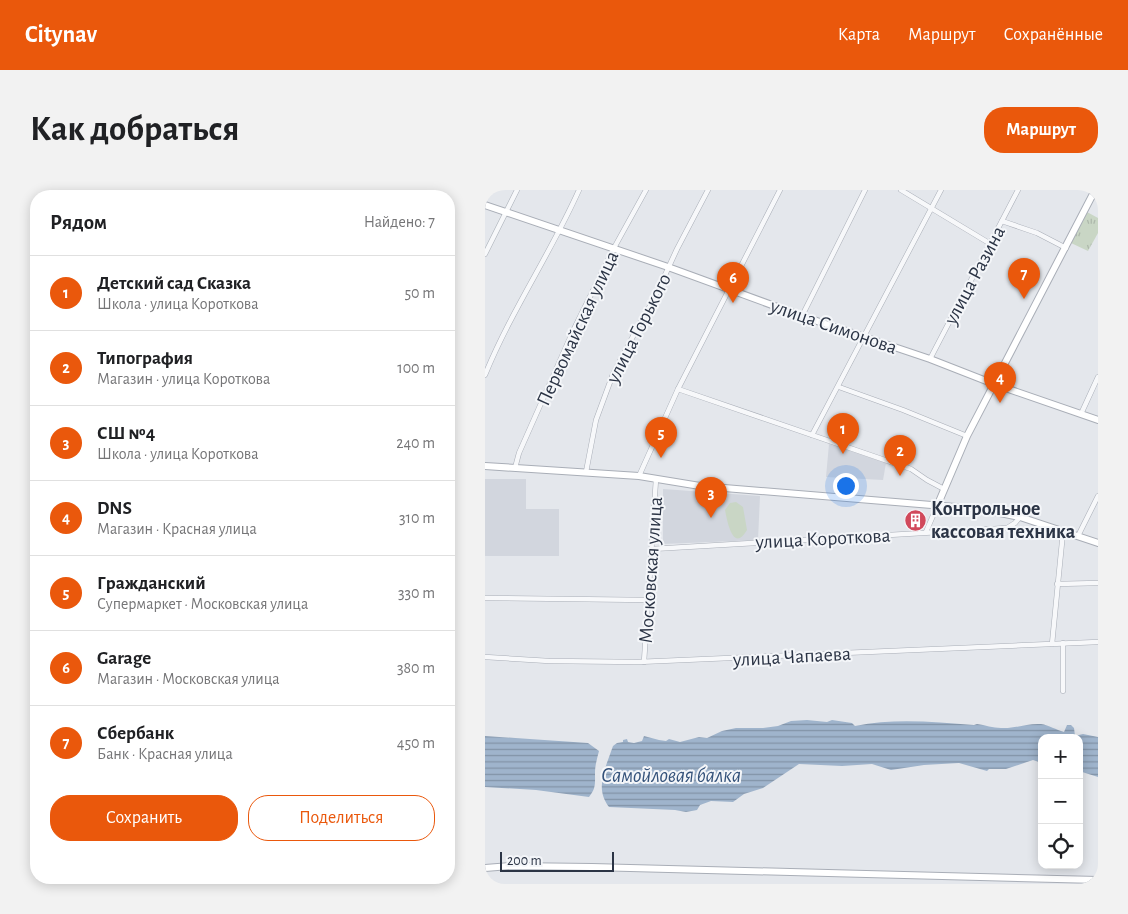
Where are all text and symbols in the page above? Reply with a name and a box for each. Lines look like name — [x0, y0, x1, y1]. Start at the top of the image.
text: Citynav — [25, 23, 97, 47]
text: Карта — [838, 26, 880, 44]
text: Маршрут — [908, 26, 976, 44]
text: Сохранённые — [1004, 26, 1103, 44]
button: Маршрут — [984, 107, 1098, 153]
text: Как добраться — [30, 112, 239, 147]
text: Рядом — [50, 212, 107, 233]
text: Найдено: 7 — [364, 214, 435, 230]
street label: улица Разина — [940, 223, 1009, 329]
street label: Первомайская улица — [533, 248, 623, 409]
pin: 7 — [1008, 258, 1040, 299]
pin: 6 — [717, 262, 749, 303]
street label: улица Горького — [602, 270, 675, 387]
text: Детский сад Сказка — [97, 274, 251, 293]
text: 1 — [63, 285, 69, 301]
text: 50 m — [404, 285, 435, 301]
text: Школа · улица Короткова — [97, 296, 258, 312]
street label: улица Симонова — [767, 296, 900, 358]
text: Типография — [97, 349, 193, 368]
text: 2 — [62, 360, 70, 376]
text: 100 m — [397, 360, 435, 376]
pin: 4 — [984, 362, 1016, 403]
text: Магазин · улица Короткова — [97, 371, 270, 387]
pin: 1 — [827, 413, 859, 454]
pin: 5 — [645, 417, 677, 458]
text: СШ №4 — [97, 424, 155, 443]
text: 3 — [63, 435, 69, 451]
text: 240 m — [396, 435, 435, 451]
pin: 2 — [884, 435, 916, 476]
text: Школа · улица Короткова — [97, 446, 258, 462]
your location — [833, 473, 859, 499]
pin: 3 — [695, 477, 727, 518]
street label: Московская улица — [636, 496, 666, 644]
text: DNS — [97, 499, 132, 518]
place label: Контрольное кассовая техника — [931, 499, 1076, 542]
building icon: Контрольное кассовая техника — [903, 508, 927, 532]
text: 4 — [62, 510, 70, 526]
text: 310 m — [399, 510, 435, 526]
text: Магазин · Красная улица — [97, 521, 257, 537]
street label: улица Короткова — [754, 525, 891, 553]
text: Гражданский — [97, 574, 206, 593]
text: 5 — [63, 585, 69, 601]
text: 330 m — [398, 585, 435, 601]
text: Супермаркет · Московская улица — [97, 596, 308, 612]
street label: улица Чапаева — [731, 644, 852, 670]
text: Garage — [97, 649, 151, 668]
text: 6 — [62, 660, 70, 676]
text: 380 m — [397, 660, 435, 676]
text: Магазин · Московская улица — [97, 671, 280, 687]
text: Сбербанк — [97, 724, 174, 743]
map controls — [1038, 734, 1083, 869]
button: + — [1038, 734, 1083, 779]
text: 7 — [63, 735, 69, 751]
text: 450 m — [397, 735, 435, 751]
text: Банк · Красная улица — [97, 746, 233, 762]
water label: Самойловая балка — [601, 765, 741, 786]
button: − — [1038, 779, 1083, 824]
button: Сохранить — [50, 795, 238, 841]
button: Поделиться — [248, 795, 435, 841]
button: locate — [1038, 824, 1083, 869]
scale bar — [500, 849, 614, 872]
text: 200 m — [507, 854, 542, 868]

